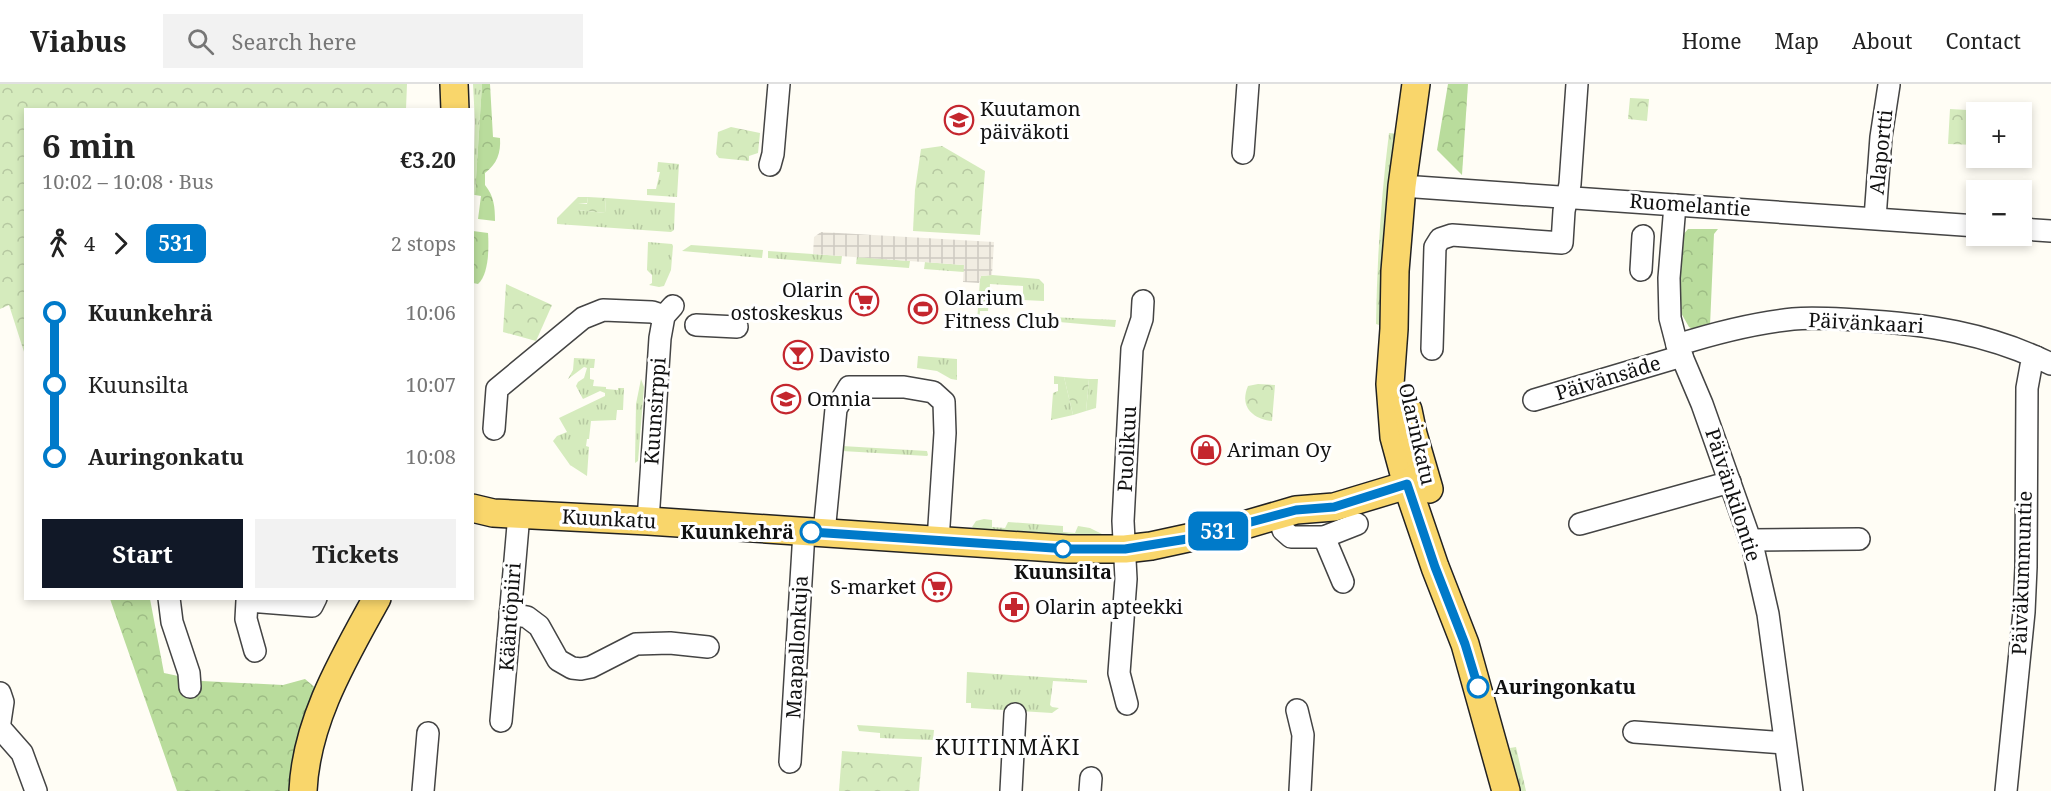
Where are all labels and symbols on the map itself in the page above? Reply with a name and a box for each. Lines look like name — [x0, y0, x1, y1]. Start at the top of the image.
place label: Kuutamon päiväkoti — [980, 95, 1081, 145]
school or university icon: Kuutamon päiväkoti — [943, 104, 975, 136]
street label: Alaportti — [1863, 108, 1898, 196]
street label: Ruomelantie — [1629, 187, 1752, 222]
place label: Olarin ostoskeskus — [730, 276, 843, 326]
place label: Olarium Fitness Club — [944, 284, 1060, 334]
supermarket icon: Olarin ostoskeskus — [848, 285, 880, 317]
sports icon: Olarium Fitness Club — [907, 293, 939, 325]
street label: Päivänkaari — [1808, 306, 1925, 339]
bar icon: Davisto — [782, 339, 814, 371]
place label: Davisto — [819, 341, 890, 368]
street label: Päivänsäde — [1552, 349, 1664, 406]
street label: Kuunsirppi — [637, 356, 672, 466]
street label: Olarinkatu — [1393, 380, 1442, 488]
school or university icon: Omnia — [770, 383, 802, 415]
place label: Omnia — [807, 385, 871, 412]
street label: Puolikuu — [1111, 405, 1142, 493]
street label: Päivänkilontie — [1699, 425, 1768, 565]
shop icon: Ariman Oy — [1190, 434, 1222, 466]
place label: Ariman Oy — [1227, 436, 1332, 463]
street label: Päiväkummuntie — [2005, 490, 2038, 656]
street label: Kuunkatu — [561, 503, 657, 534]
line badge: 531 — [1184, 512, 1252, 550]
place label: Kuunkehrä — [681, 518, 794, 545]
marker: Kuunkehrä — [800, 521, 822, 543]
marker: Kuunsilta — [1054, 540, 1072, 558]
place label: Kuunsilta — [1014, 558, 1112, 585]
street label: Kääntöpiiri — [492, 561, 527, 672]
supermarket icon: S-market — [921, 571, 953, 603]
place label: S-market — [830, 573, 916, 600]
street label: Maapallonkuja — [779, 575, 814, 719]
pharmacy icon: Olarin apteekki — [998, 591, 1030, 623]
place label: Olarin apteekki — [1035, 593, 1184, 620]
place label: Auringonkatu — [1494, 673, 1636, 700]
marker: Auringonkatu — [1467, 676, 1489, 698]
district label: KUITINMÄKI — [935, 733, 1081, 761]

